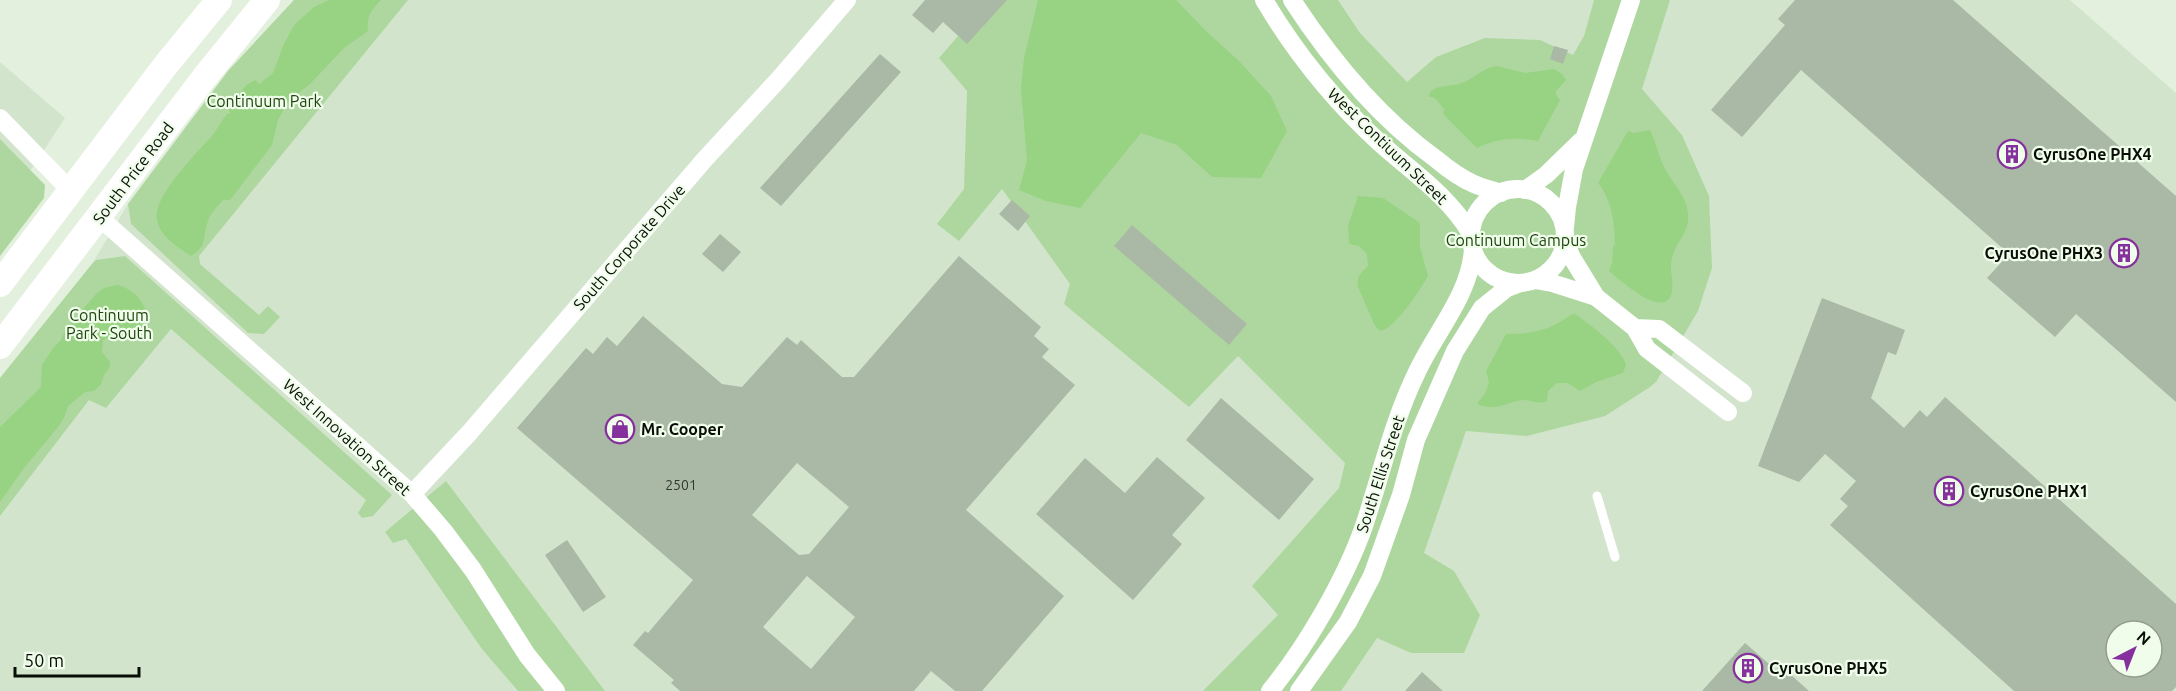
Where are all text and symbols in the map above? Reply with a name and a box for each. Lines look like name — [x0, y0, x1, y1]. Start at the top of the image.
street label: West Contiuum Street — [1324, 84, 1452, 208]
park label: Continuum Park — [206, 92, 322, 110]
street label: South Price Road — [89, 119, 177, 227]
building icon: CyrusOne PHX4 — [1996, 138, 2028, 170]
place label: CyrusOne PHX4 — [2033, 145, 2151, 163]
street label: South Corporate Drive — [569, 180, 689, 314]
park label: Continuum Campus — [1446, 231, 1586, 249]
building icon: CyrusOne PHX3 — [2108, 237, 2140, 269]
place label: CyrusOne PHX3 — [1985, 244, 2103, 262]
park label: Continuum Park - South — [66, 306, 152, 342]
street label: West Innovation Street — [280, 375, 415, 499]
street label: South Ellis Street — [1353, 412, 1408, 535]
shop icon: Mr. Cooper — [604, 413, 636, 445]
place label: Mr. Cooper — [641, 420, 724, 438]
building icon: CyrusOne PHX1 — [1933, 475, 1965, 507]
house number: 2501 — [665, 477, 697, 493]
place label: CyrusOne PHX1 — [1970, 482, 2088, 500]
north arrow — [2104, 619, 2164, 679]
text: N — [2134, 627, 2154, 649]
scale bar — [15, 640, 140, 678]
text: 50 m — [24, 650, 64, 670]
building icon: CyrusOne PHX5 — [1732, 652, 1764, 684]
place label: CyrusOne PHX5 — [1769, 659, 1887, 677]

